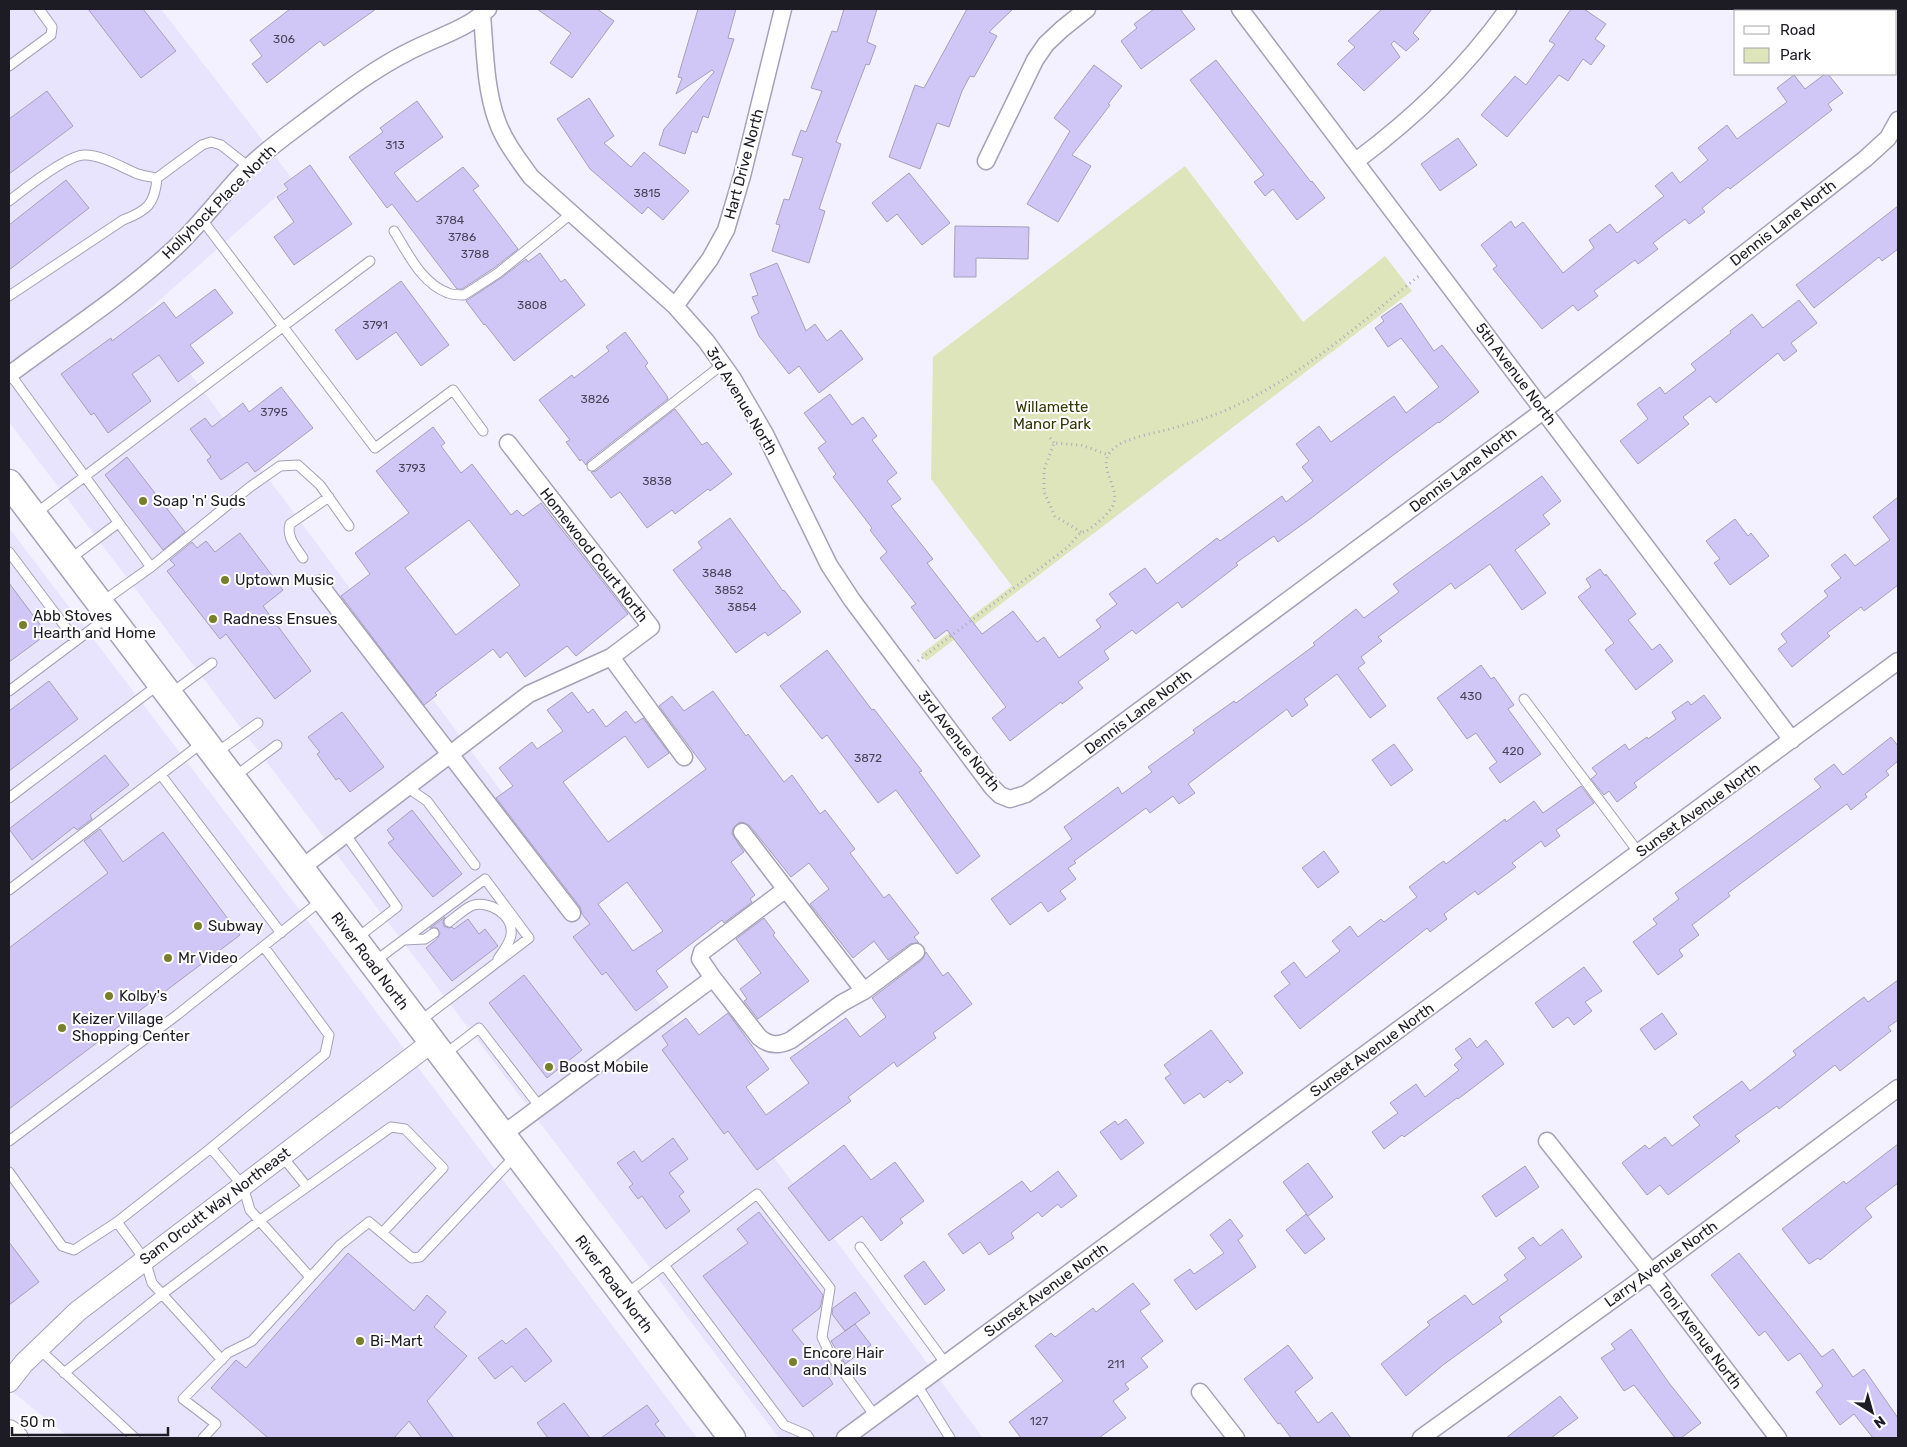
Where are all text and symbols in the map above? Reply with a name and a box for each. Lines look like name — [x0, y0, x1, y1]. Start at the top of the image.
legend — [1734, 10, 1897, 75]
text: Road — [1780, 21, 1816, 39]
house number: 306 — [273, 32, 295, 46]
text: Park — [1780, 46, 1811, 64]
street label: Hart Drive North — [721, 107, 767, 221]
house number: 313 — [385, 138, 405, 152]
street label: Hollyhock Place North — [158, 141, 280, 263]
street label: Dennis Lane North — [1726, 176, 1840, 270]
house number: 3815 — [633, 186, 661, 200]
house number: 3784 — [436, 213, 465, 227]
house number: 3786 — [448, 230, 476, 244]
house number: 3788 — [461, 247, 489, 261]
house number: 3808 — [517, 298, 547, 312]
house number: 3791 — [362, 318, 388, 332]
street label: 5th Avenue North — [1472, 319, 1560, 429]
street label: 3rd Avenue North — [703, 344, 781, 458]
house number: 3826 — [580, 392, 610, 406]
park label: Willamette Manor Park — [1013, 398, 1091, 433]
house number: 3795 — [260, 405, 288, 419]
street label: Dennis Lane North — [1406, 424, 1520, 516]
house number: 3793 — [398, 461, 426, 475]
house number: 3838 — [642, 474, 672, 488]
street label: Homewood Court North — [536, 484, 652, 626]
place label: Soap 'n' Suds — [153, 492, 246, 510]
marker: Soap 'n' Suds — [137, 495, 149, 507]
house number: 3848 — [702, 566, 732, 580]
place label: Uptown Music — [235, 571, 334, 589]
marker: Uptown Music — [219, 574, 231, 586]
house number: 3852 — [714, 583, 744, 597]
house number: 3854 — [727, 600, 757, 614]
place label: Abb Stoves Hearth and Home — [33, 607, 156, 642]
place label: Radness Ensues — [223, 610, 338, 628]
marker: Radness Ensues — [207, 613, 219, 625]
marker: Abb Stoves Hearth and Home — [17, 619, 29, 631]
street label: Dennis Lane North — [1081, 666, 1195, 758]
street label: 3rd Avenue North — [914, 687, 1004, 795]
house number: 430 — [1460, 689, 1482, 703]
house number: 420 — [1502, 744, 1524, 758]
house number: 3872 — [854, 751, 882, 765]
street label: Sunset Avenue North — [1633, 759, 1763, 861]
street label: River Road North — [327, 909, 413, 1013]
place label: Subway — [208, 917, 263, 935]
marker: Subway — [192, 920, 204, 932]
place label: Mr Video — [178, 949, 238, 967]
marker: Mr Video — [162, 952, 174, 964]
place label: Kolby's — [119, 987, 168, 1005]
marker: Kolby's — [103, 990, 115, 1002]
street label: Sunset Avenue North — [1307, 999, 1437, 1101]
place label: Keizer Village Shopping Center — [72, 1010, 190, 1045]
marker: Keizer Village Shopping Center — [56, 1022, 68, 1034]
place label: Boost Mobile — [559, 1058, 649, 1076]
marker: Boost Mobile — [543, 1061, 555, 1073]
street label: Sam Orcutt Way Northeast — [136, 1143, 294, 1269]
street label: Larry Avenue North — [1601, 1217, 1721, 1311]
street label: River Road North — [571, 1232, 657, 1336]
street label: Sunset Avenue North — [981, 1239, 1111, 1341]
street label: Toni Avenue North — [1654, 1280, 1746, 1392]
place label: Bi-Mart — [370, 1332, 423, 1350]
marker: Bi-Mart — [354, 1335, 366, 1347]
place label: Encore Hair and Nails — [803, 1344, 884, 1379]
marker: Encore Hair and Nails — [787, 1356, 799, 1368]
house number: 211 — [1107, 1357, 1125, 1371]
north arrow — [1847, 1387, 1897, 1437]
scale bar — [12, 1404, 169, 1436]
text: N — [1870, 1412, 1889, 1432]
text: 50 m — [20, 1413, 55, 1431]
house number: 127 — [1030, 1414, 1048, 1428]

